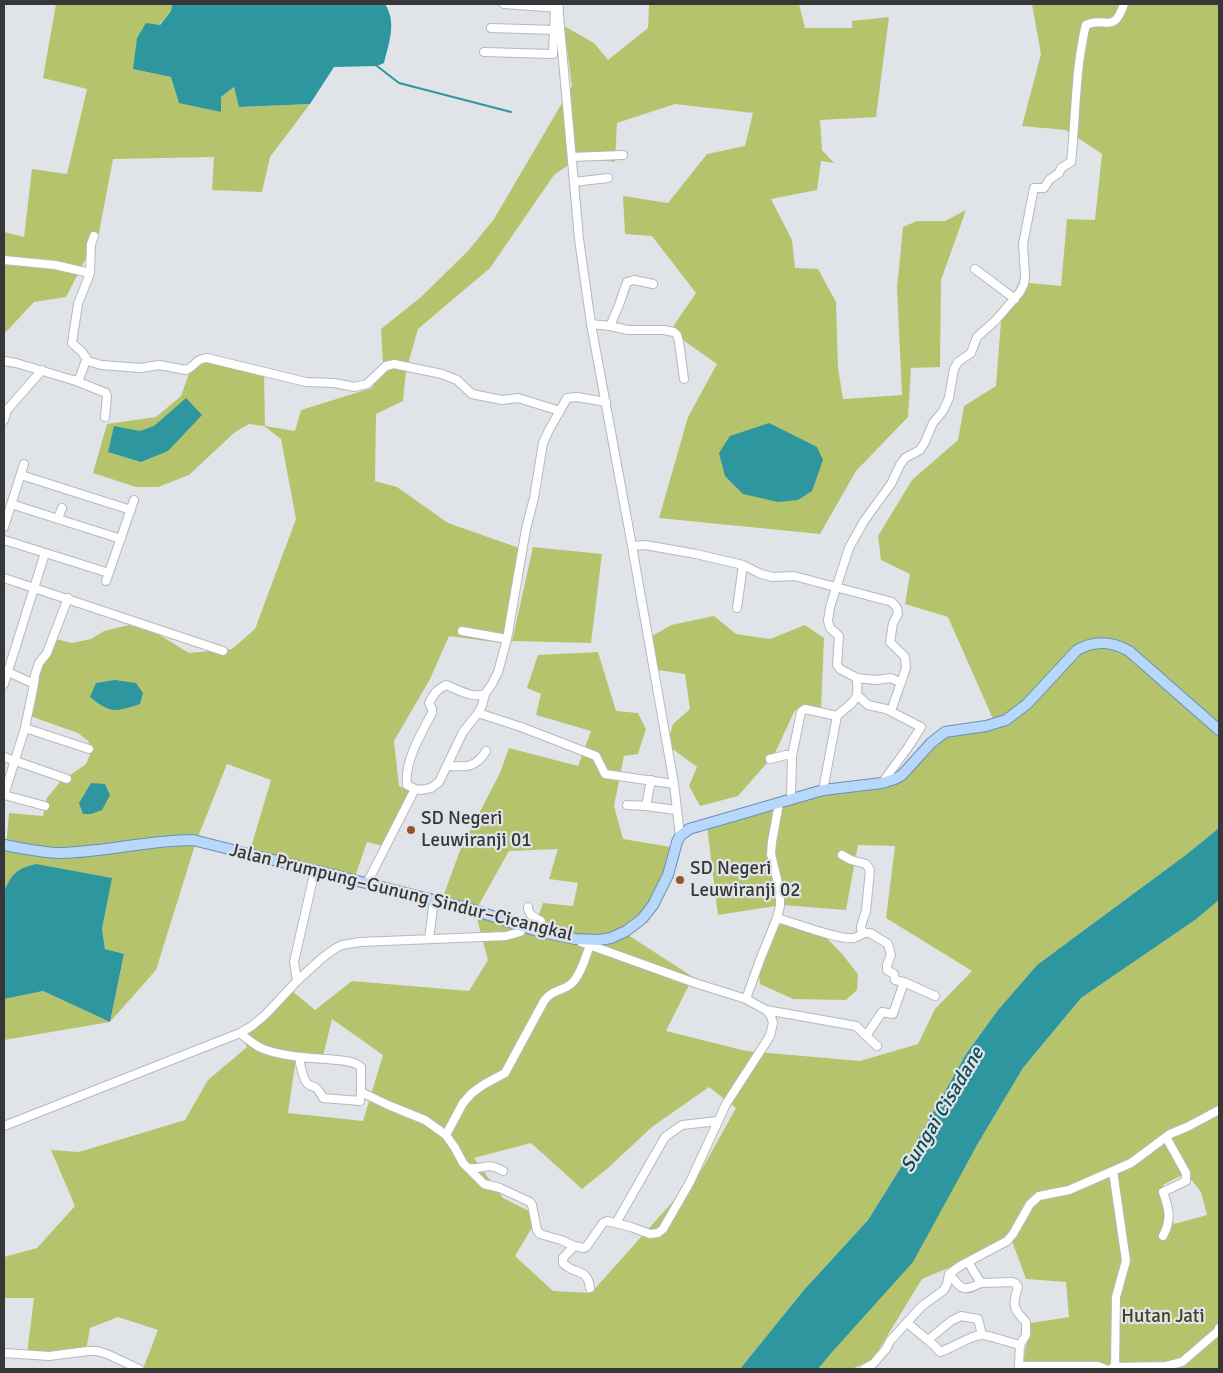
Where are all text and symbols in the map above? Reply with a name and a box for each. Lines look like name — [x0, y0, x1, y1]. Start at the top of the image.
place label: SD Negeri Leuwiranji 01 — [421, 808, 531, 852]
marker: SD Negeri Leuwiranji 01 — [405, 824, 417, 836]
street label: Jalan Prumpung–Gunung Sindur–Cicangkal — [227, 839, 575, 947]
place label: SD Negeri Leuwiranji 02 — [690, 858, 800, 902]
marker: SD Negeri Leuwiranji 02 — [674, 874, 686, 886]
water label: Sungai Cisadane — [896, 1043, 990, 1177]
park label: Hutan Jati — [1121, 1306, 1205, 1328]

